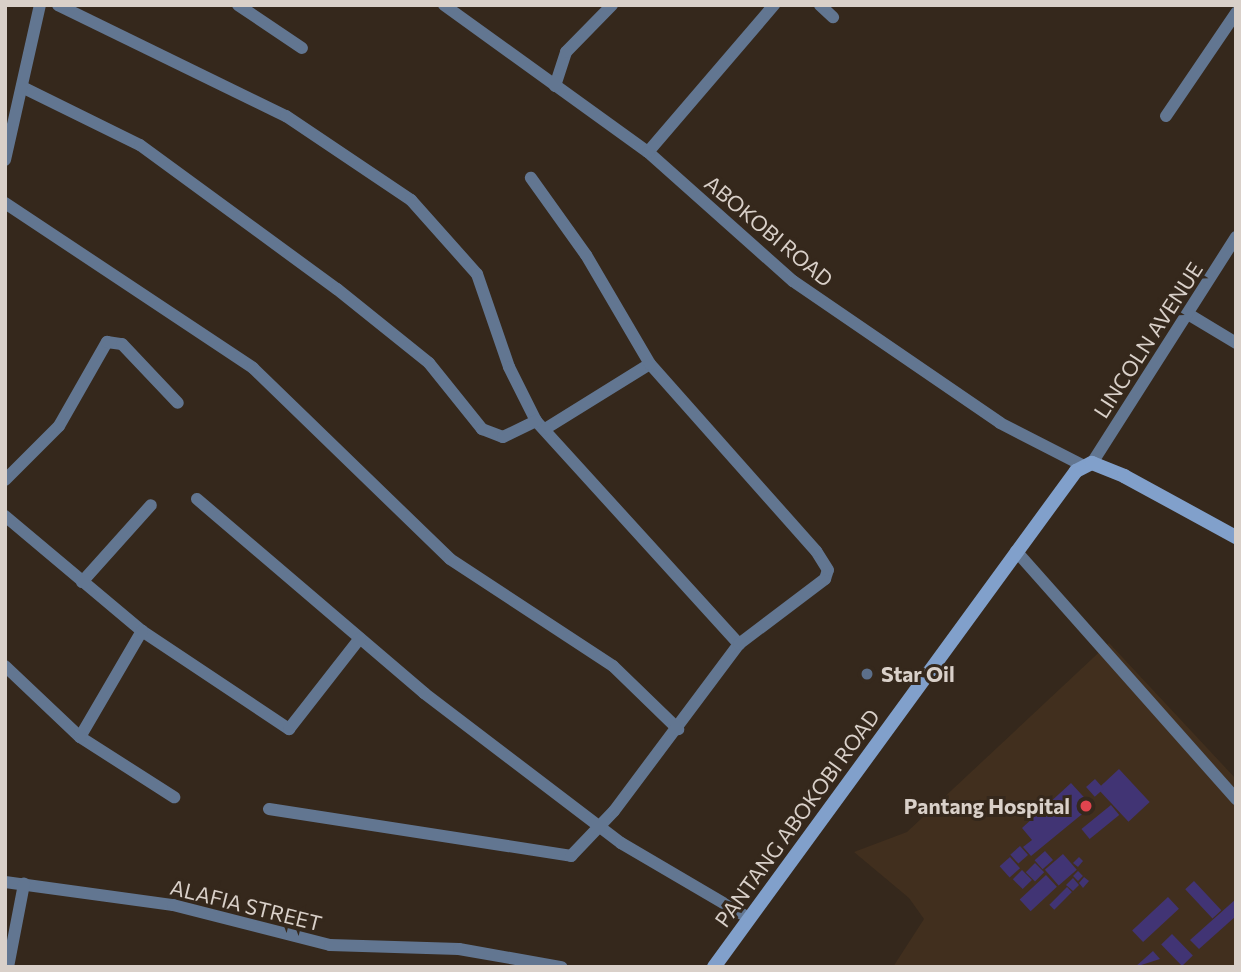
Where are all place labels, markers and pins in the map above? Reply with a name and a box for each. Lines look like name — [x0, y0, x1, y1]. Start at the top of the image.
place label: Star Oil — [881, 661, 955, 687]
marker: Star Oil — [859, 666, 875, 682]
place label: Pantang Hospital — [904, 793, 1070, 819]
marker: Pantang Hospital — [1076, 796, 1096, 816]

